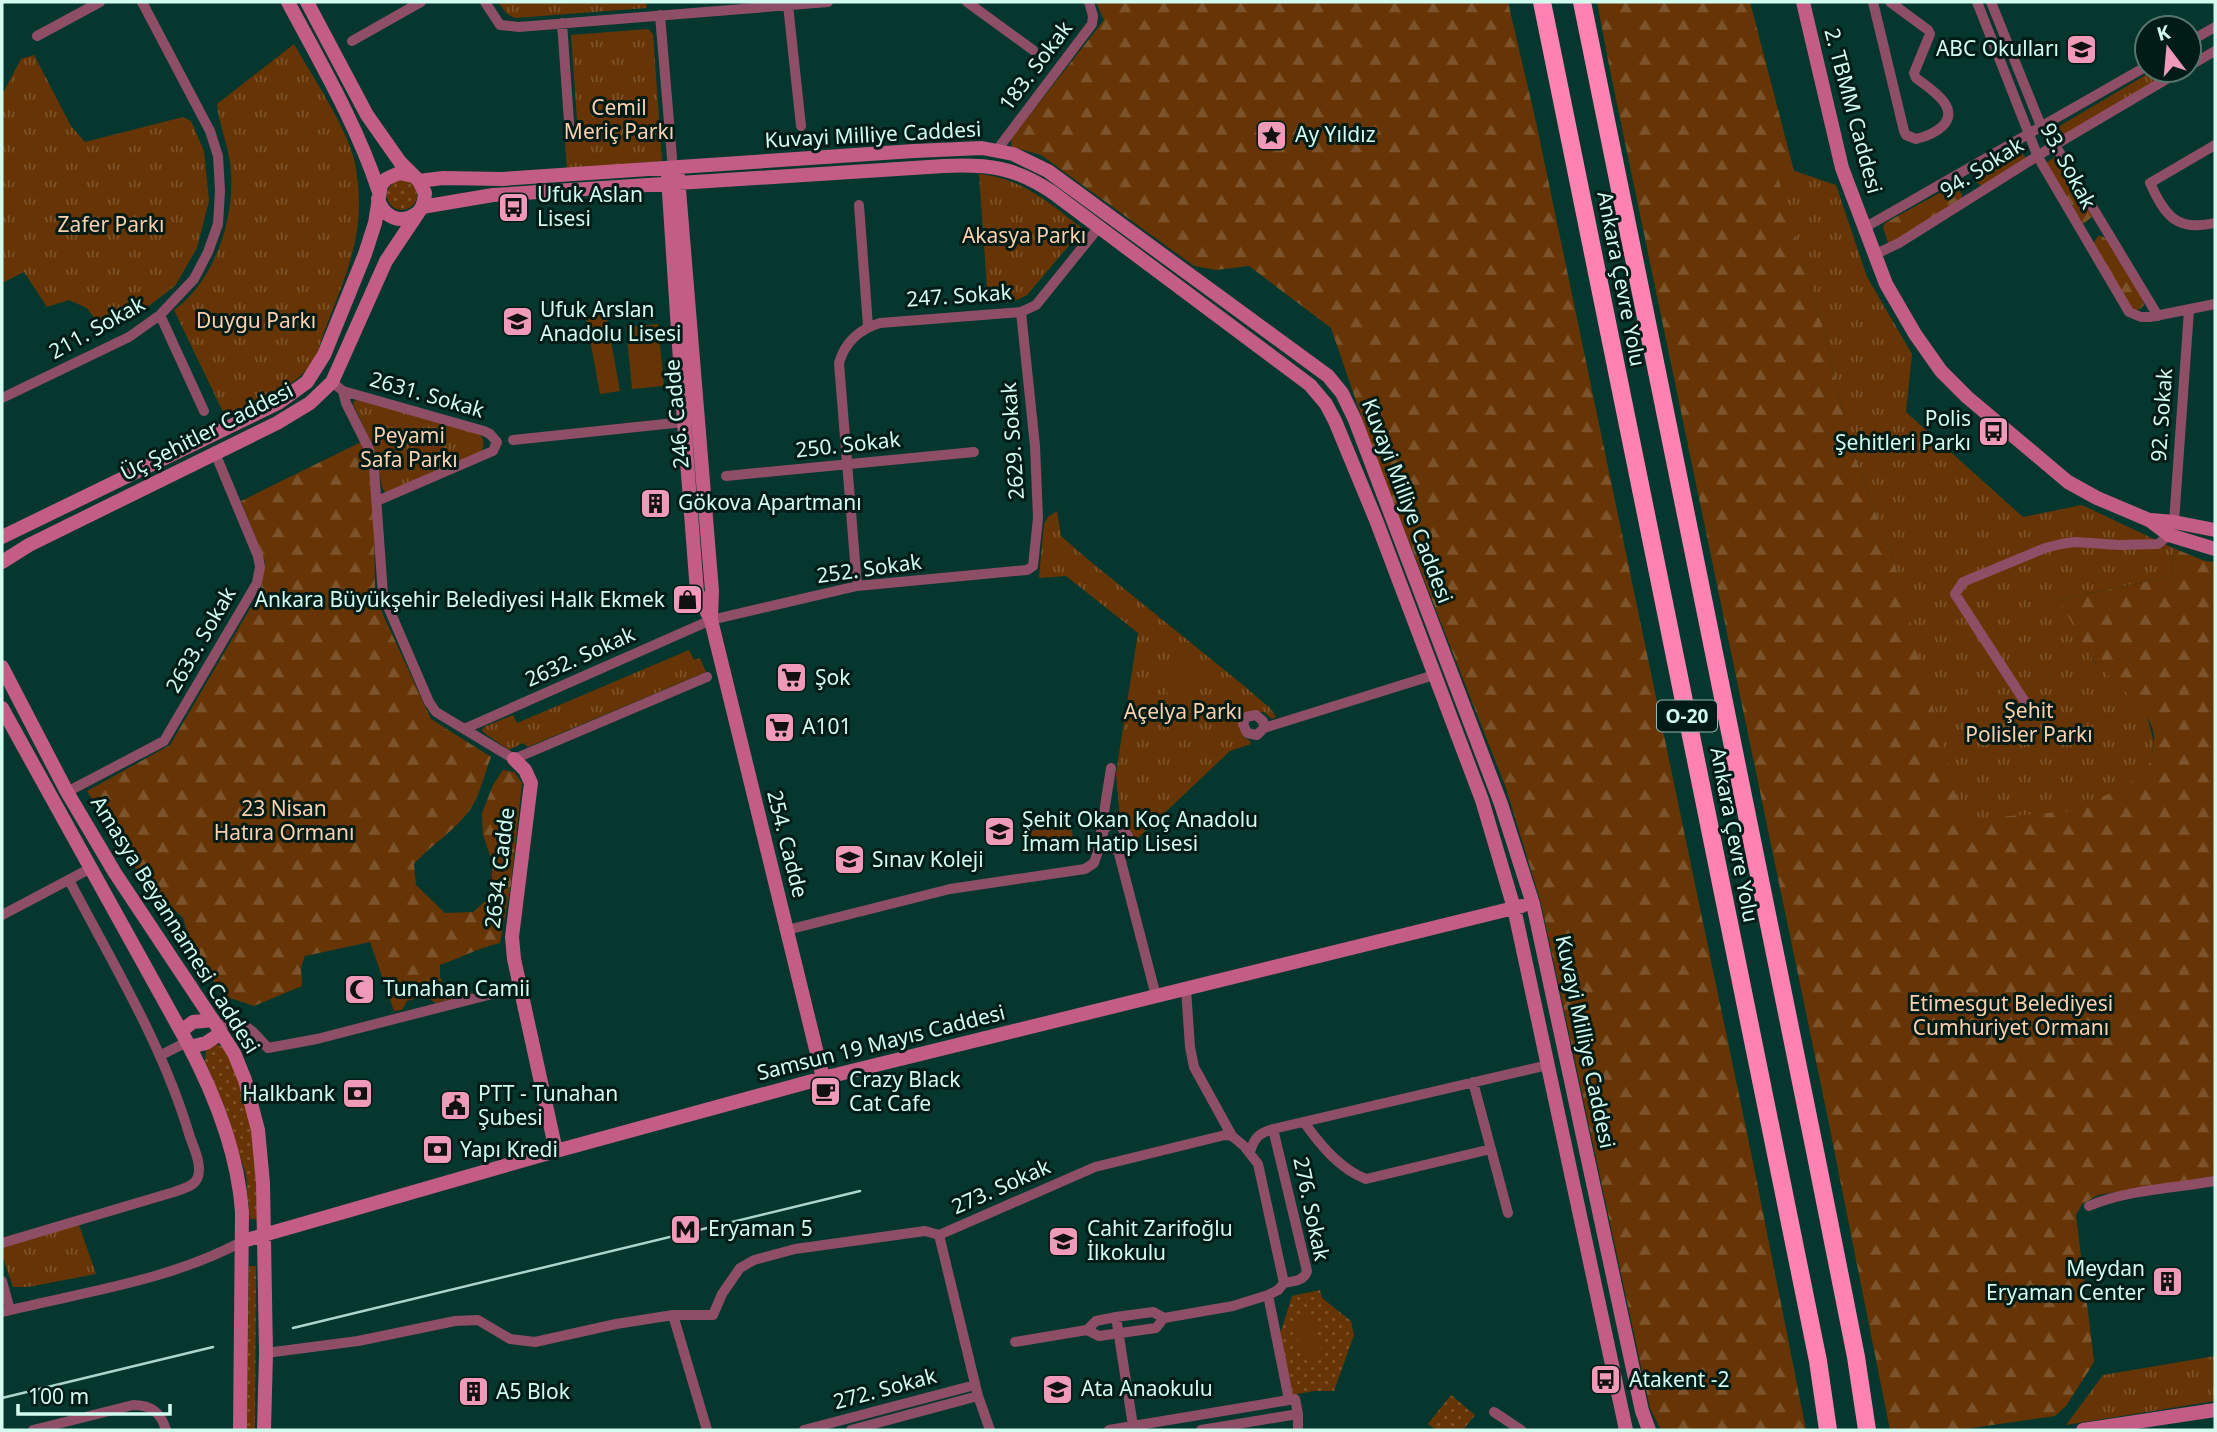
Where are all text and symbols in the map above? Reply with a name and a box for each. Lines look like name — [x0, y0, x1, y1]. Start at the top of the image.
street label: 183. Sokak — [992, 14, 1079, 116]
north arrow — [2133, 14, 2203, 84]
text: K — [2154, 18, 2173, 47]
street label: 2. TBMM Caddesi — [1818, 25, 1890, 197]
school or university icon: ABC Okulları — [2065, 32, 2099, 66]
place label: ABC Okulları — [1936, 34, 2059, 62]
park label: Cemil Meriç Parkı — [564, 93, 674, 145]
street label: Kuvayi Milliye Caddesi — [764, 114, 982, 154]
place icon: Ay Yıldız — [1255, 118, 1289, 152]
street label: 93. Sokak — [2035, 118, 2104, 214]
place label: Ay Yıldız — [1295, 120, 1376, 148]
street label: 94. Sokak — [1934, 130, 2029, 204]
place label: Ufuk Aslan Lisesi — [537, 180, 643, 232]
street label: Ankara Çevre Yolu — [1591, 189, 1653, 369]
bus stop icon: Ufuk Aslan Lisesi — [497, 190, 531, 224]
park label: Zafer Parkı — [58, 210, 164, 238]
park label: Akasya Parkı — [962, 221, 1086, 249]
street label: 247. Sokak — [905, 277, 1013, 313]
street label: 211. Sokak — [44, 289, 150, 365]
place label: Ufuk Arslan Anadolu Lisesi — [540, 295, 681, 347]
school or university icon: Ufuk Arslan Anadolu Lisesi — [500, 305, 534, 339]
park label: Duygu Parkı — [196, 306, 316, 334]
street label: 246. Cadde — [657, 358, 695, 470]
street label: 2631. Sokak — [367, 364, 488, 424]
street label: 92. Sokak — [2144, 367, 2178, 463]
street label: Üç Şehitler Caddesi — [116, 376, 297, 487]
street label: 2629. Sokak — [994, 381, 1030, 501]
street label: Kuvayi Milliye Caddesi — [1356, 394, 1460, 607]
place label: Polis Şehitleri Parkı — [1835, 404, 1971, 456]
bus stop icon: Polis Şehitleri Parkı — [1977, 414, 2011, 448]
park label: Peyami Safa Parkı — [360, 421, 458, 473]
street label: 250. Sokak — [794, 424, 903, 463]
building icon: Gökova Apartmanı — [638, 486, 672, 520]
place label: Gökova Apartmanı — [678, 488, 862, 516]
street label: 252. Sokak — [815, 547, 924, 589]
street label: 2633. Sokak — [159, 581, 242, 697]
shop icon: Ankara Büyükşehir Belediyesi Halk Ekmek — [671, 583, 705, 617]
place label: Ankara Büyükşehir Belediyesi Halk Ekmek — [255, 585, 666, 613]
street label: 2632. Sokak — [520, 619, 640, 693]
supermarket icon: Şok — [775, 661, 809, 695]
place label: Şok — [815, 663, 851, 691]
park label: Şehit Polisler Parkı — [1965, 696, 2093, 748]
park label: Açelya Parkı — [1124, 697, 1242, 725]
road number: O-20 — [1657, 701, 1717, 732]
supermarket icon: A101 — [762, 710, 796, 744]
place label: A101 — [802, 712, 851, 740]
street label: Ankara Çevre Yolu — [1704, 745, 1766, 925]
street label: 254. Cadde — [761, 787, 815, 900]
street label: Amasya Beyannamesi Caddesi — [85, 790, 267, 1059]
park label: 23 Nisan Hatıra Ormanı — [214, 794, 354, 846]
place label: Şehit Okan Koç Anadolu İmam Hatip Lisesi — [1022, 805, 1258, 857]
street label: 2634. Cadde — [478, 806, 520, 930]
school or university icon: Şehit Okan Koç Anadolu İmam Hatip Lisesi — [982, 815, 1016, 849]
school or university icon: Sınav Koleji — [832, 843, 866, 877]
place label: Sınav Koleji — [872, 845, 984, 873]
street label: Kuvayi Milliye Caddesi — [1550, 933, 1622, 1151]
mosque icon: Tunahan Camii — [343, 972, 377, 1006]
place label: Tunahan Camii — [383, 974, 530, 1002]
park label: Etimesgut Belediyesi Cumhuriyet Ormanı — [1909, 989, 2113, 1041]
street label: Samsun 19 Mayıs Caddesi — [754, 998, 1008, 1086]
place label: Crazy Black Cat Cafe — [849, 1065, 961, 1117]
cafe icon: Crazy Black Cat Cafe — [809, 1075, 843, 1109]
bank icon: Halkbank — [341, 1077, 375, 1111]
place label: Halkbank — [242, 1079, 336, 1107]
place label: PTT - Tunahan Şubesi — [478, 1079, 618, 1131]
public building icon: PTT - Tunahan Şubesi — [438, 1089, 472, 1123]
bank icon: Yapı Kredi — [420, 1133, 454, 1167]
place label: Yapı Kredi — [460, 1135, 558, 1163]
street label: 273. Sokak — [947, 1152, 1055, 1220]
street label: 276. Sokak — [1287, 1154, 1337, 1264]
metro station icon: Eryaman 5 — [668, 1212, 702, 1246]
place label: Eryaman 5 — [708, 1214, 813, 1242]
place label: Cahit Zarifoğlu İlkokulu — [1087, 1214, 1233, 1266]
school or university icon: Cahit Zarifoğlu İlkokulu — [1047, 1224, 1081, 1258]
place label: Meydan Eryaman Center — [1986, 1254, 2145, 1306]
building icon: Meydan Eryaman Center — [2151, 1264, 2185, 1298]
street label: 272. Sokak — [830, 1361, 940, 1415]
bus stop icon: Atakent -2 — [1589, 1363, 1623, 1397]
place label: Atakent -2 — [1629, 1365, 1730, 1393]
scale bar — [18, 1372, 170, 1416]
school or university icon: Ata Anaokulu — [1041, 1372, 1075, 1406]
place label: Ata Anaokulu — [1081, 1374, 1213, 1402]
building icon: A5 Blok — [456, 1375, 490, 1409]
place label: A5 Blok — [496, 1377, 571, 1405]
text: 100 m — [28, 1382, 89, 1410]

